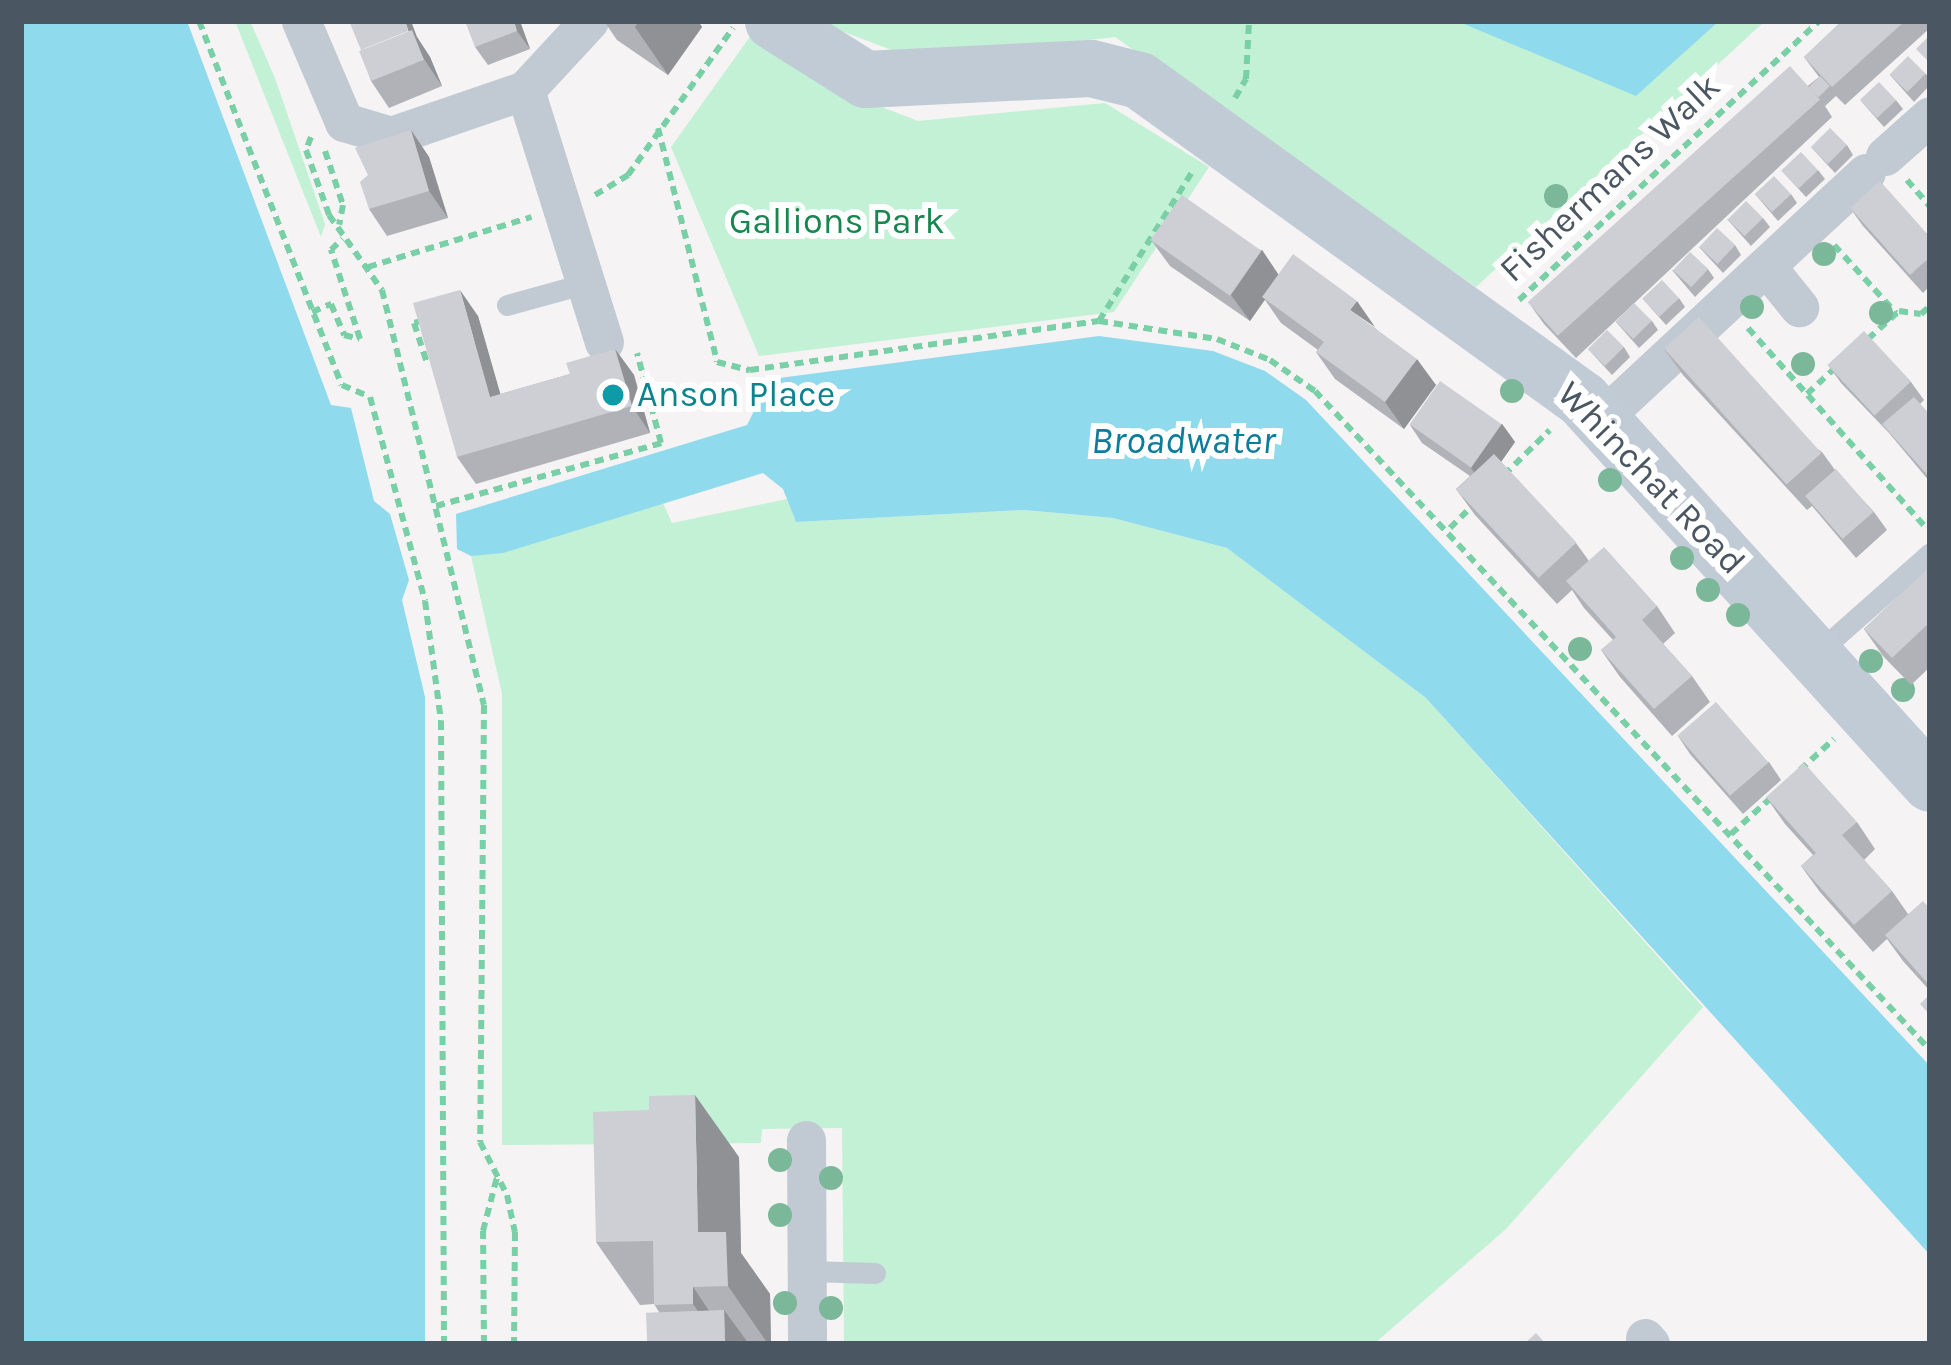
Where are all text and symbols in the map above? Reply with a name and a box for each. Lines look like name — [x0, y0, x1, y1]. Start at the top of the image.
street label: Fishermans Walk — [1491, 65, 1729, 291]
park label: Gallions Park — [729, 200, 945, 244]
place label: Anson Place — [637, 373, 835, 417]
street label: Whinchat Road — [1548, 373, 1754, 583]
marker: Anson Place — [600, 382, 626, 408]
water label: Broadwater — [1091, 417, 1275, 463]

